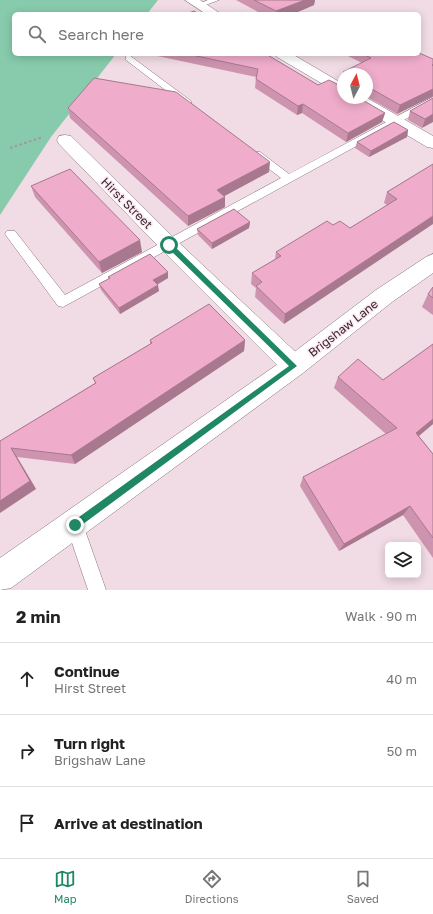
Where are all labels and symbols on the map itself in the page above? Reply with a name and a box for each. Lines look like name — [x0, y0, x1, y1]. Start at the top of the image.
north arrow — [337, 68, 373, 104]
street label: Hirst Street — [98, 174, 156, 232]
route start — [160, 236, 178, 254]
street label: Brigshaw Lane — [305, 296, 381, 360]
route end — [66, 516, 84, 534]

